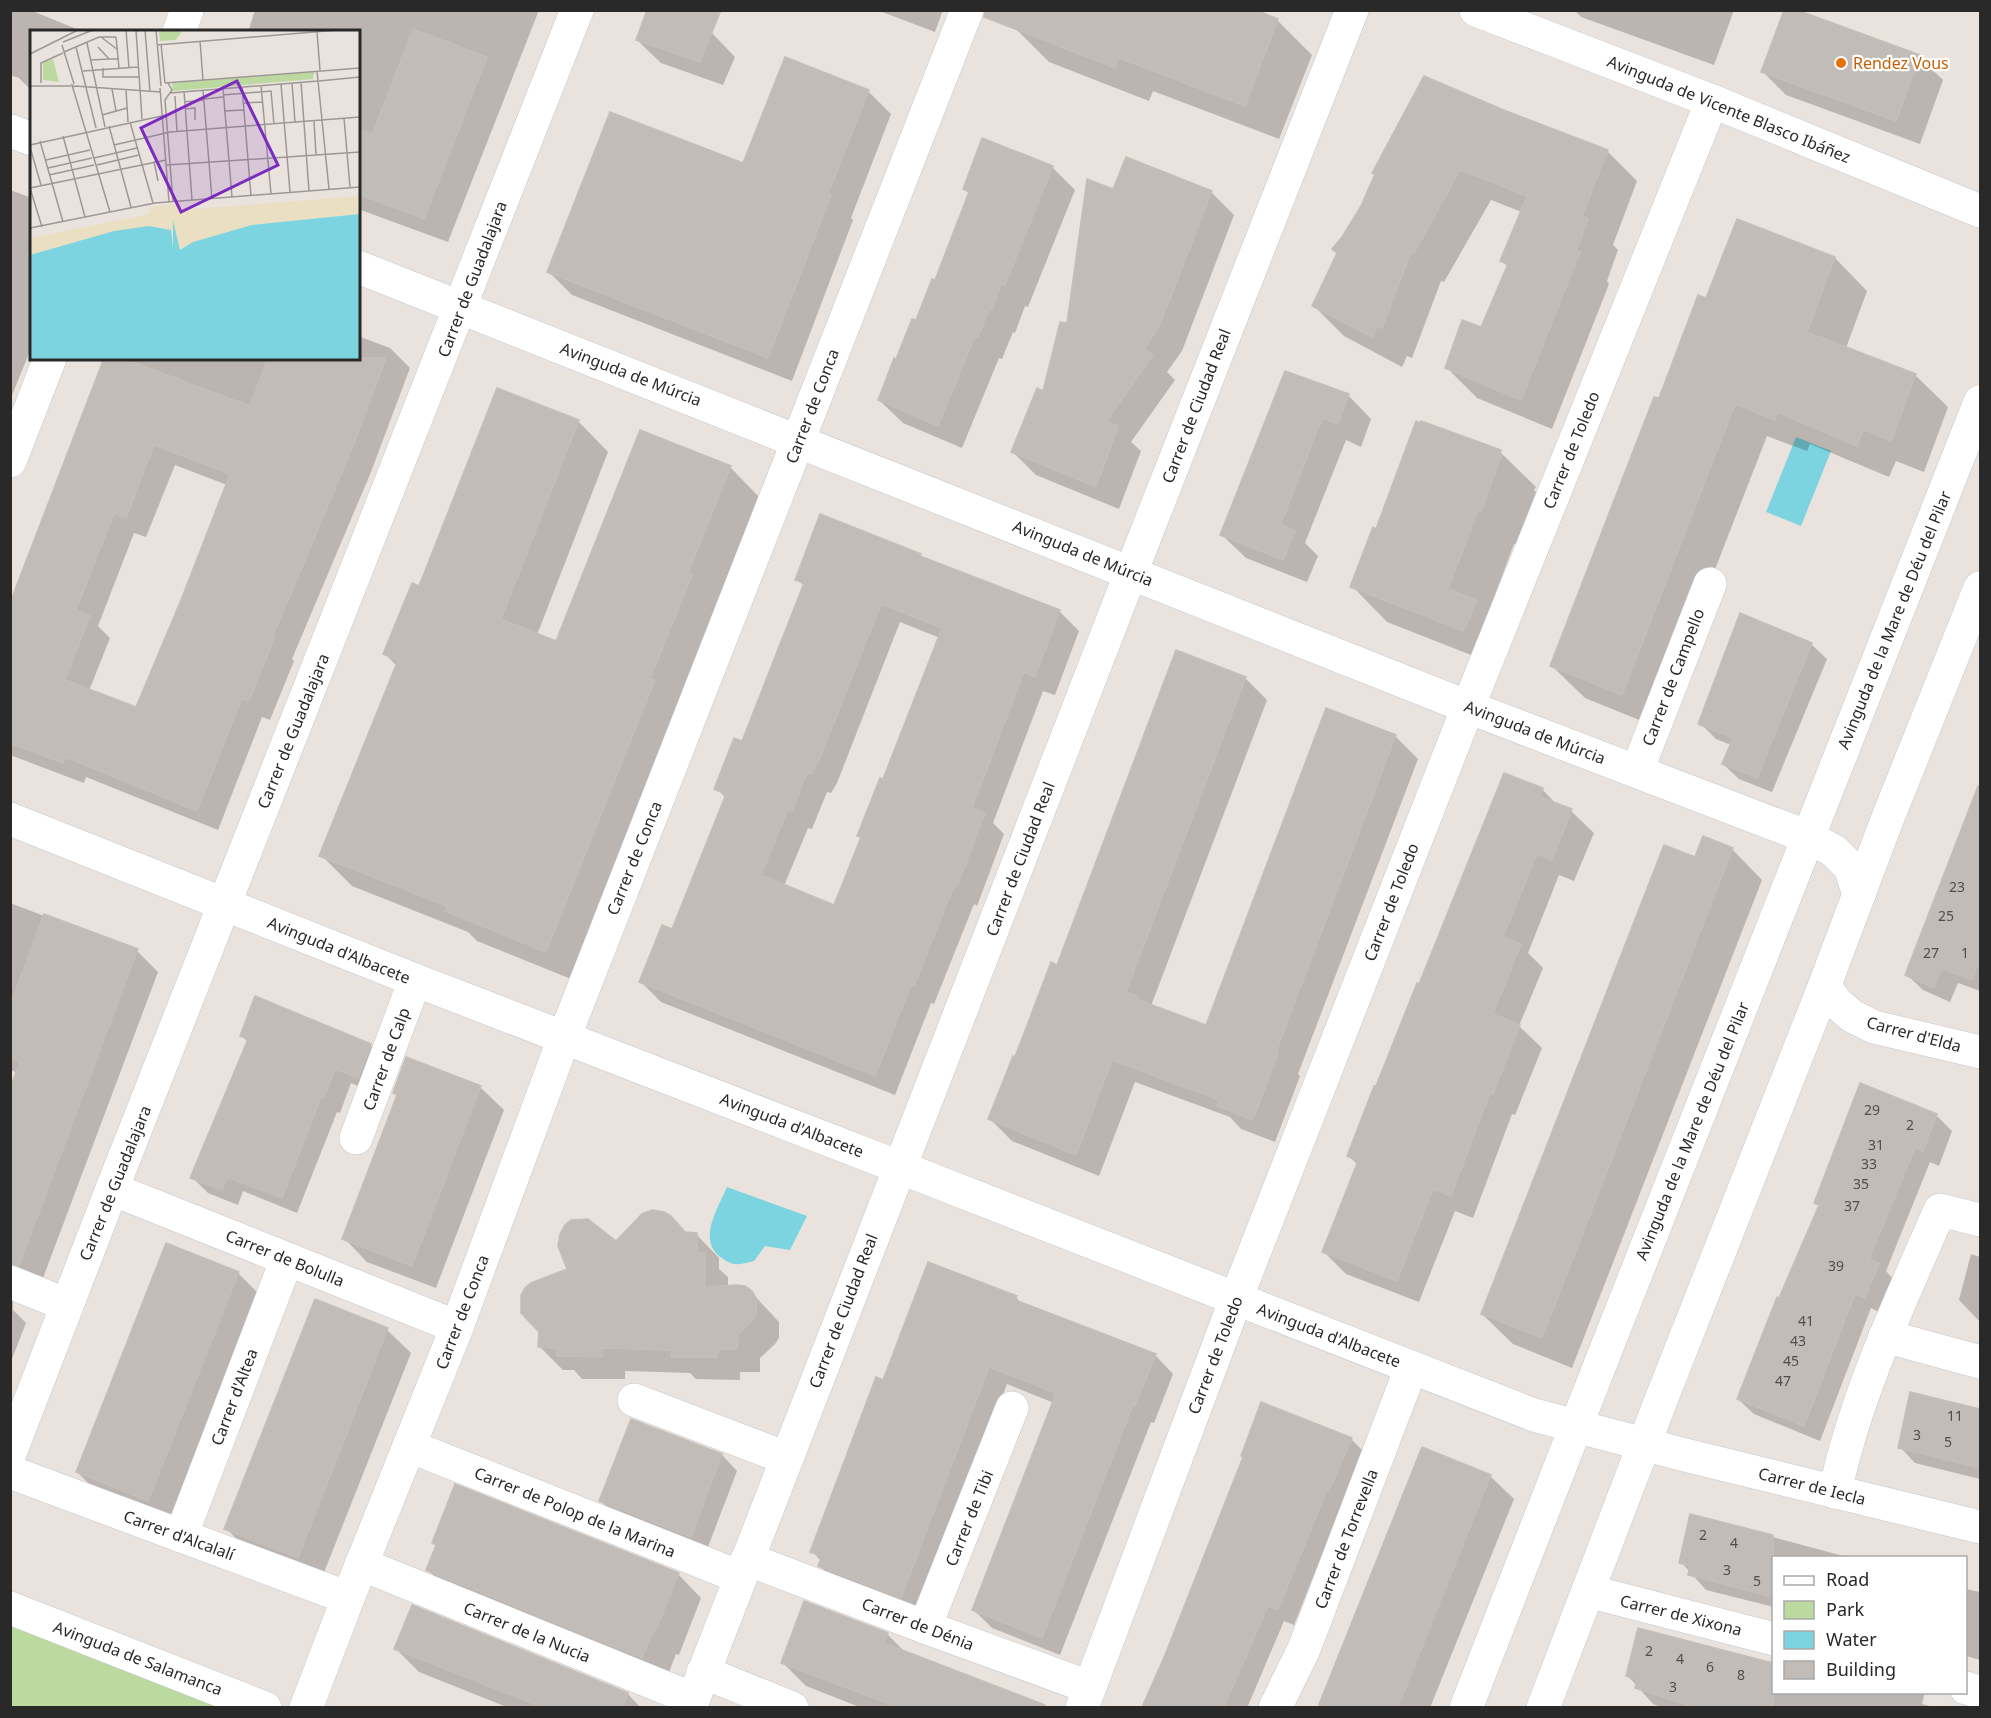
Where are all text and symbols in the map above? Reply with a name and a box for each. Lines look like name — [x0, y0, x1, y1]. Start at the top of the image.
inset map — [30, 30, 360, 360]
street label: Avinguda de Vicente Blasco Ibáñez — [1604, 50, 1854, 168]
place label: Rendez Vous — [1853, 52, 1949, 74]
marker: Rendez Vous — [1834, 56, 1848, 70]
street label: Carrer de Guadalajara — [432, 198, 512, 360]
street label: Carrer de Ciudad Real — [1156, 326, 1236, 486]
street label: Avinguda de Múrcia — [557, 337, 705, 411]
street label: Carrer de Conca — [780, 346, 844, 466]
street label: Carrer de Toledo — [1537, 388, 1605, 512]
street label: Avinguda de la Mare de Déu del Pilar — [1832, 487, 1956, 752]
street label: Avinguda de Múrcia — [1010, 515, 1156, 591]
street label: Carrer de Campello — [1637, 605, 1709, 749]
street label: Carrer de Guadalajara — [252, 650, 334, 812]
street label: Avinguda de Múrcia — [1461, 695, 1609, 769]
street label: Carrer de Ciudad Real — [980, 779, 1060, 939]
street label: Carrer de Conca — [601, 798, 667, 918]
street label: Carrer de Toledo — [1358, 840, 1424, 964]
house number: 23 — [1949, 877, 1965, 896]
house number: 25 — [1938, 906, 1954, 925]
street label: Avinguda d'Albacete — [264, 911, 414, 989]
house number: 27 — [1923, 943, 1939, 962]
house number: 1 — [1961, 943, 1969, 962]
street label: Avinguda de la Mare de Déu del Pilar — [1630, 998, 1754, 1263]
street label: Carrer de Calp — [357, 1005, 415, 1113]
street label: Carrer d'Elda — [1864, 1011, 1964, 1057]
street label: Avinguda d'Albacete — [717, 1087, 867, 1163]
house number: 29 — [1864, 1100, 1880, 1119]
street label: Carrer de Guadalajara — [74, 1102, 156, 1264]
house number: 2 — [1906, 1115, 1914, 1134]
house number: 31 — [1868, 1135, 1884, 1154]
house number: 33 — [1861, 1154, 1877, 1173]
house number: 35 — [1853, 1174, 1869, 1193]
house number: 37 — [1844, 1196, 1860, 1215]
street label: Carrer de Bolulla — [222, 1224, 348, 1292]
street label: Carrer de Ciudad Real — [803, 1231, 883, 1391]
street label: Carrer de Conca — [430, 1252, 494, 1372]
house number: 39 — [1828, 1256, 1844, 1275]
street label: Carrer de Toledo — [1182, 1293, 1248, 1417]
street label: Avinguda d'Albacete — [1254, 1297, 1404, 1373]
house number: 41 — [1798, 1311, 1814, 1330]
house number: 43 — [1790, 1331, 1806, 1350]
street label: Carrer d'Altea — [205, 1345, 263, 1449]
house number: 45 — [1783, 1351, 1799, 1370]
house number: 47 — [1775, 1371, 1791, 1390]
house number: 11 — [1947, 1406, 1963, 1425]
house number: 3 — [1913, 1425, 1921, 1444]
house number: 5 — [1944, 1432, 1952, 1451]
street label: Carrer de Polop de la Marina — [471, 1461, 679, 1563]
street label: Carrer de Iecla — [1756, 1462, 1868, 1510]
street label: Carrer de Torrevella — [1309, 1466, 1383, 1612]
street label: Carrer de Tibi — [940, 1467, 998, 1569]
street label: Carrer d'Alcalalí — [121, 1505, 238, 1566]
house number: 2 — [1699, 1525, 1707, 1544]
house number: 4 — [1730, 1533, 1738, 1552]
legend — [1772, 1556, 1967, 1694]
house number: 3 — [1723, 1560, 1731, 1579]
text: Road — [1826, 1567, 1869, 1591]
house number: 5 — [1753, 1571, 1761, 1590]
street label: Carrer de Xixona — [1618, 1589, 1744, 1641]
street label: Carrer de Dénia — [859, 1592, 977, 1656]
street label: Carrer de la Nucia — [460, 1597, 594, 1667]
text: Park — [1826, 1597, 1864, 1621]
street label: Avinguda de Salamanca — [50, 1616, 226, 1700]
text: Water — [1826, 1627, 1877, 1651]
house number: 2 — [1645, 1641, 1653, 1660]
house number: 4 — [1676, 1649, 1684, 1668]
house number: 6 — [1706, 1657, 1714, 1676]
text: Building — [1826, 1657, 1896, 1681]
house number: 8 — [1737, 1665, 1745, 1684]
house number: 3 — [1669, 1677, 1677, 1696]

